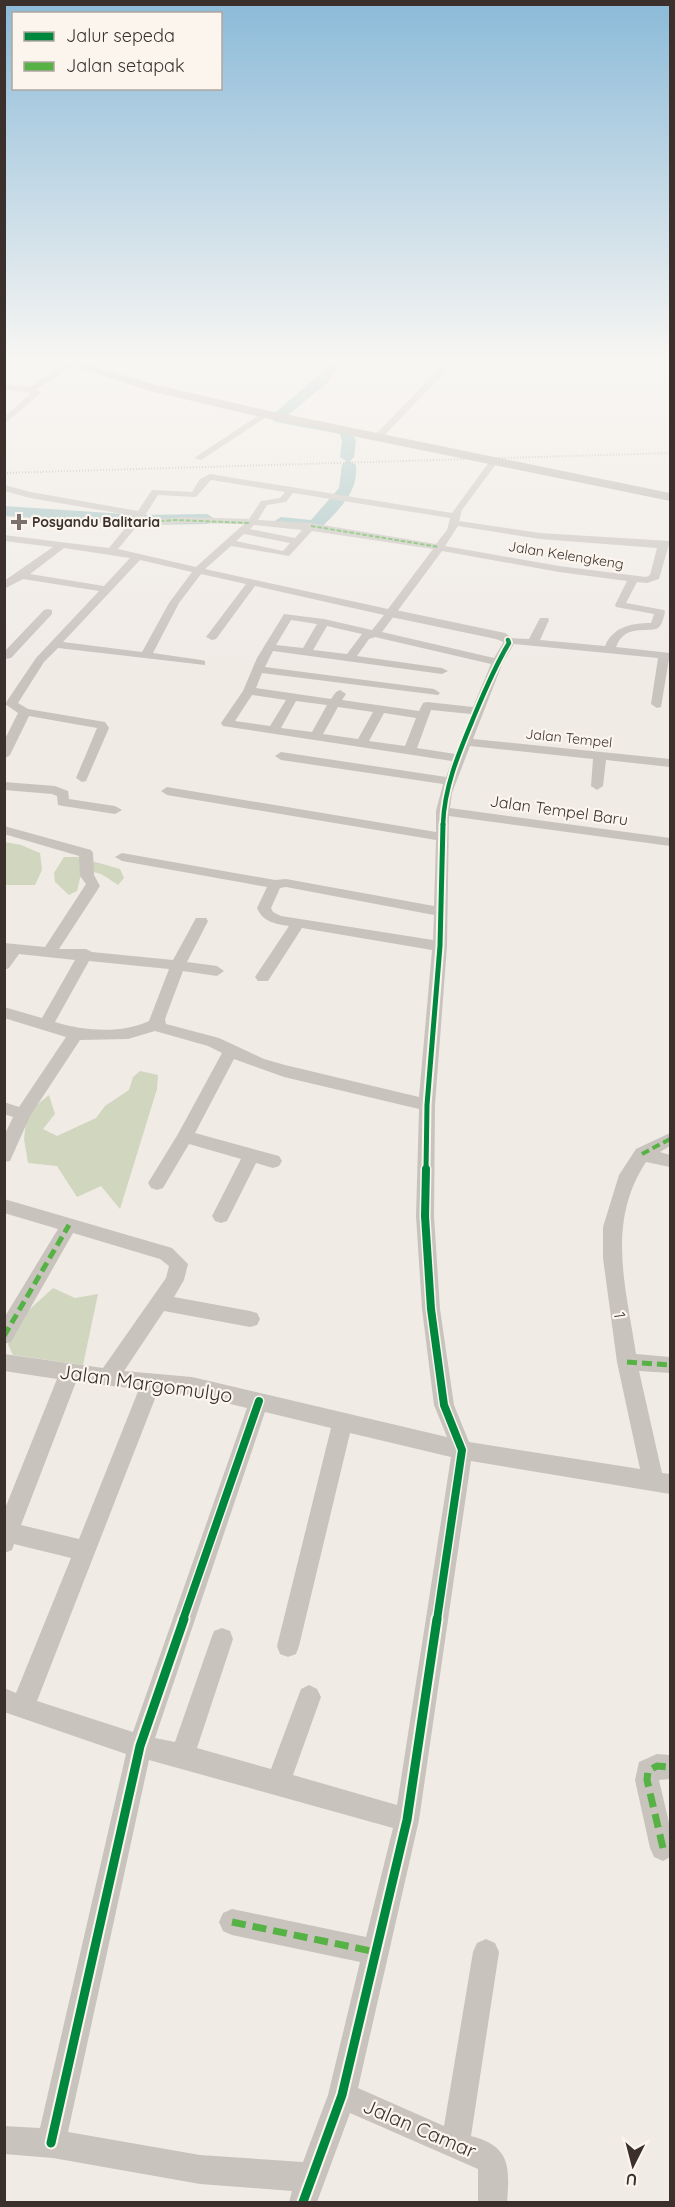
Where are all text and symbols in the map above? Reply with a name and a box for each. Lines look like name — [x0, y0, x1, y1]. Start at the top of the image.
legend — [12, 12, 222, 90]
text: Jalur sepeda — [66, 24, 175, 47]
text: Jalan setapak — [66, 54, 185, 77]
marker: Posyandu Balitaria — [10, 513, 28, 531]
place label: Posyandu Balitaria — [32, 513, 160, 531]
street label: Jalan Kelengkeng — [507, 537, 625, 573]
street label: Jalan Tempel — [525, 724, 613, 752]
street label: Jalan Tempel Baru — [489, 790, 629, 830]
street label: 1 — [610, 1311, 630, 1319]
street label: Jalan Margomulyo — [58, 1358, 234, 1408]
street label: Jalan Camar — [360, 2093, 481, 2163]
north arrow — [603, 2135, 663, 2195]
text: U — [625, 2169, 638, 2190]

